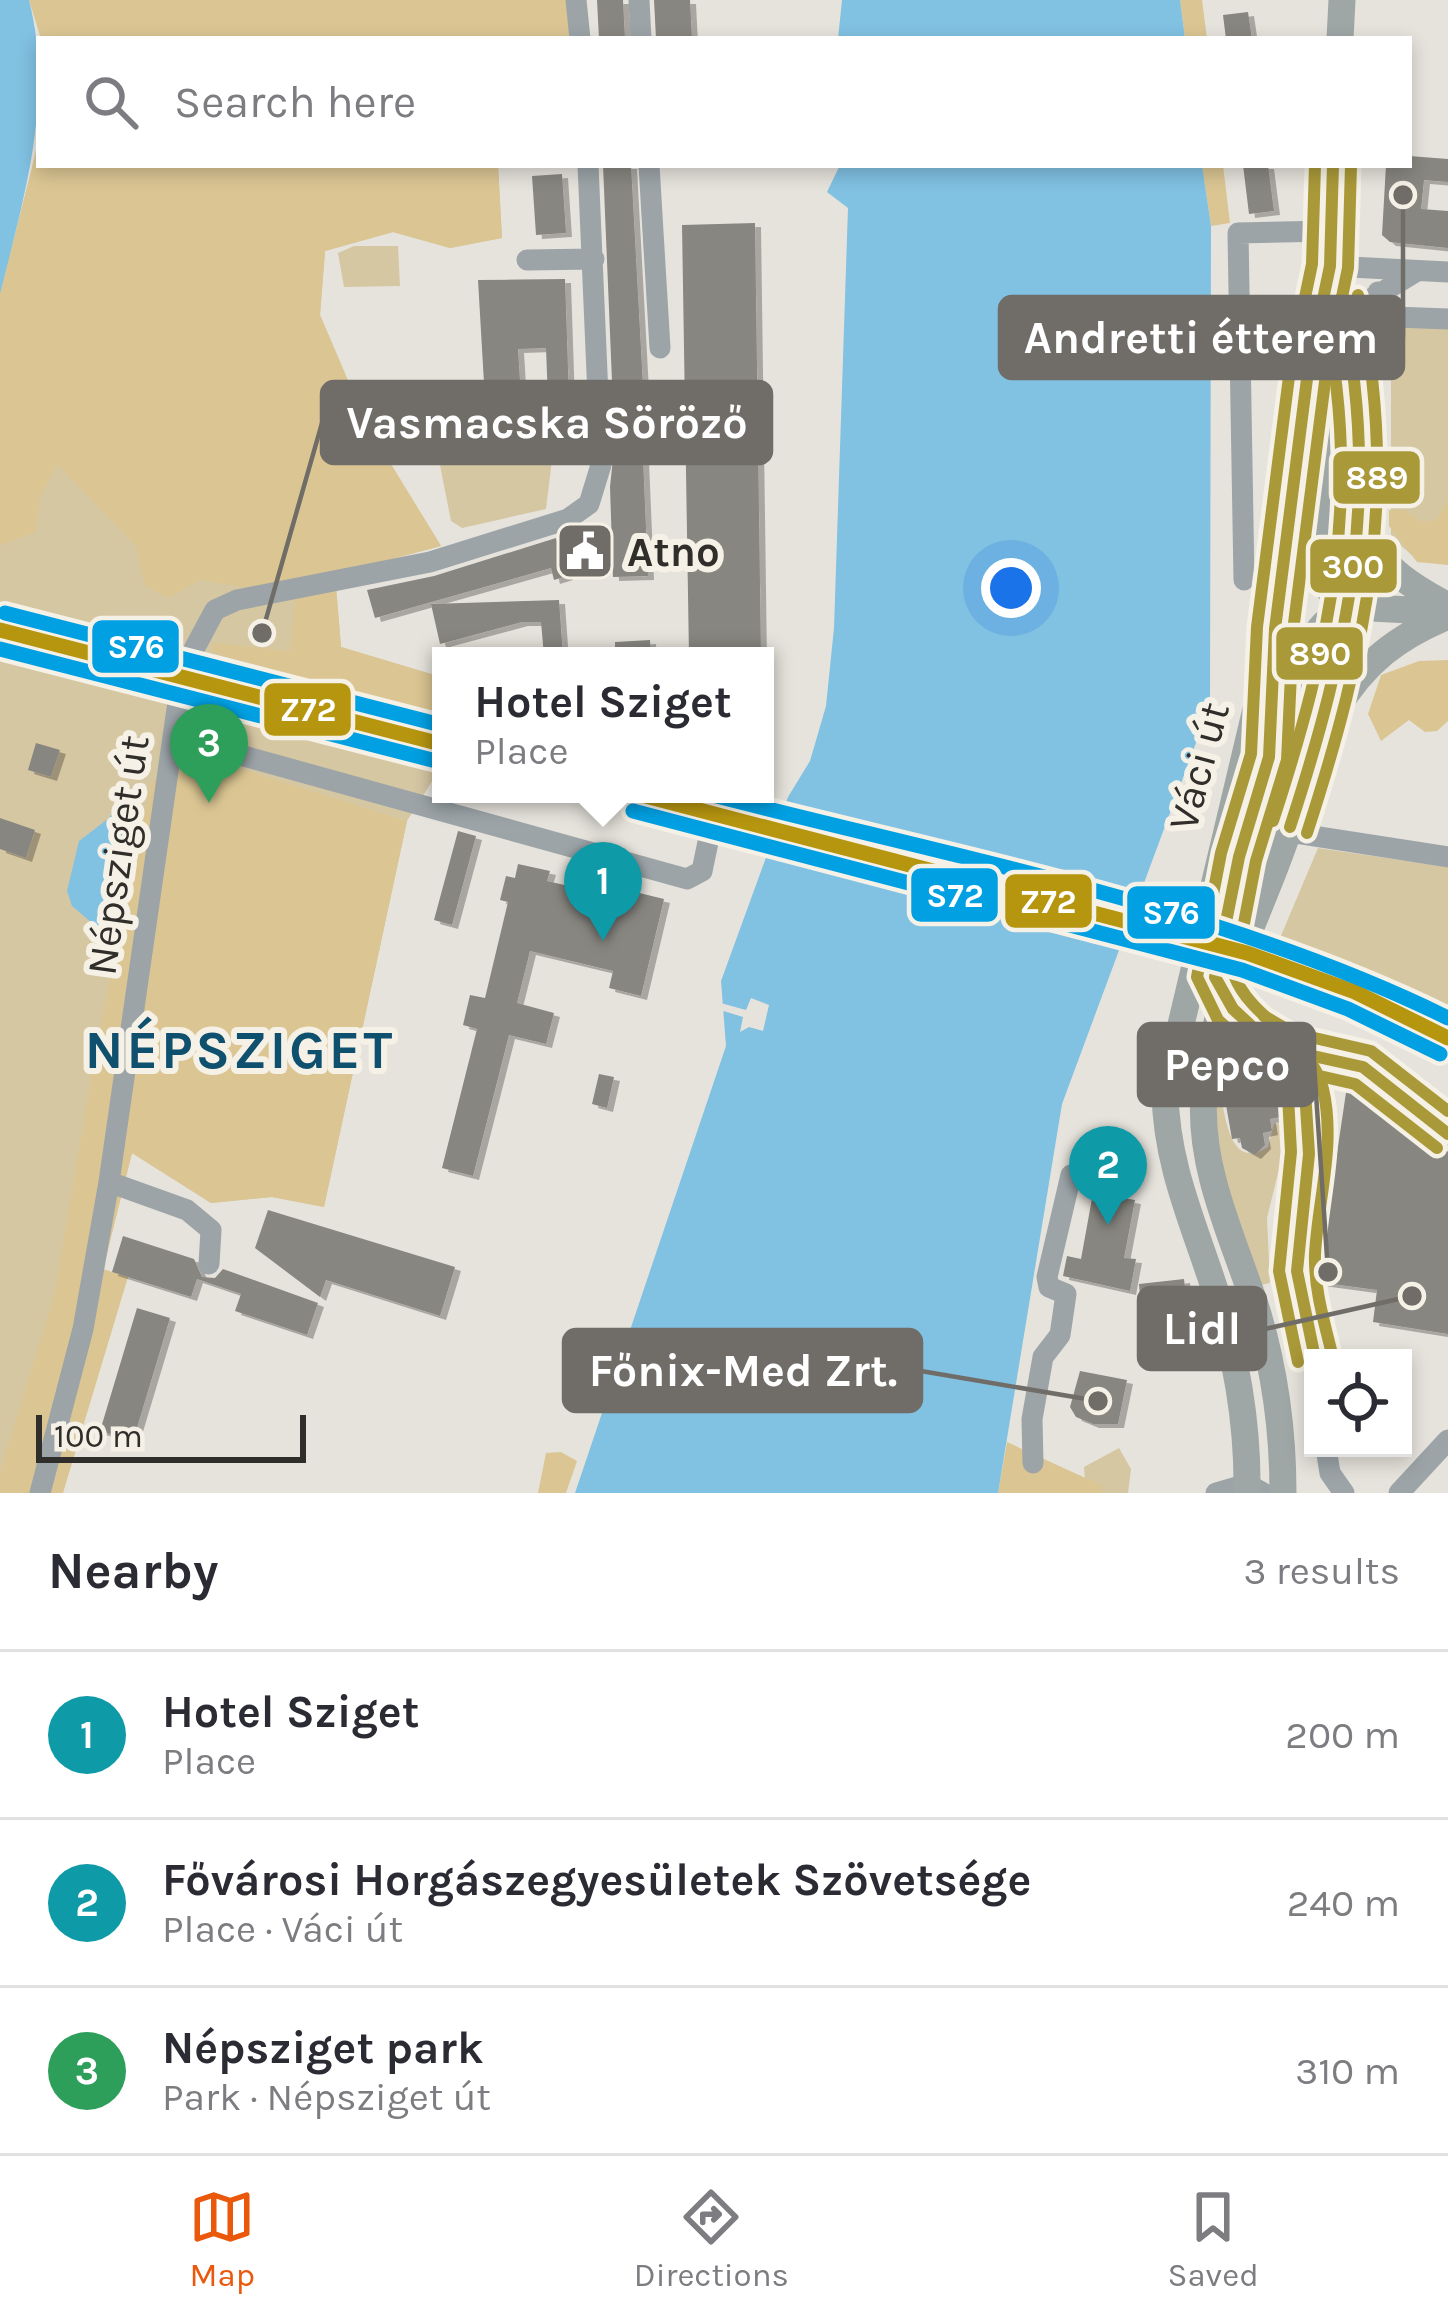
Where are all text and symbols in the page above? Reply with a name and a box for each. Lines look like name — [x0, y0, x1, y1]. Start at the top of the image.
search box — [36, 36, 1412, 168]
icon: search — [78, 69, 144, 135]
text: Search here — [174, 76, 416, 128]
callout: Andretti étterem — [1000, 297, 1403, 378]
text: Andretti étterem — [1024, 312, 1378, 364]
callout: Vasmacska Söröző — [322, 382, 771, 463]
text: Vasmacska Söröző — [346, 397, 748, 449]
line badge: 889 — [1331, 449, 1422, 506]
text: 889 — [1346, 459, 1408, 497]
public building icon: Atno — [554, 520, 616, 582]
place label: Atno — [627, 527, 720, 577]
line badge: 300 — [1308, 537, 1399, 595]
text: 300 — [1322, 548, 1384, 586]
your location — [981, 558, 1041, 618]
line badge: S76 — [90, 618, 181, 675]
line badge: 890 — [1274, 625, 1365, 682]
text: S76 — [107, 628, 165, 666]
text: 890 — [1289, 635, 1351, 673]
popup — [432, 647, 774, 803]
text: Hotel Sziget — [474, 676, 732, 728]
line badge: Z72 — [262, 681, 353, 738]
text: Z72 — [279, 691, 337, 729]
street label: Váci út — [1158, 697, 1240, 836]
pin: 3 — [170, 704, 248, 803]
text: Place — [474, 728, 568, 774]
street label: Népsziget út — [76, 732, 160, 978]
pin: 1 — [564, 842, 642, 941]
line badge: S72 — [909, 866, 1000, 924]
line badge: Z72 — [1003, 872, 1094, 930]
text: S72 — [926, 877, 984, 915]
text: Z72 — [1019, 883, 1077, 921]
line badge: S76 — [1125, 884, 1217, 941]
text: S76 — [1142, 894, 1200, 932]
district label: NÉPSZIGET — [85, 1016, 395, 1082]
callout: Pepco — [1139, 1024, 1314, 1105]
text: Pepco — [1164, 1039, 1290, 1091]
pin: 2 — [1069, 1126, 1147, 1225]
callout: Lidl — [1139, 1288, 1265, 1369]
text: Lidl — [1163, 1303, 1241, 1355]
callout: Főnix-Med Zrt. — [564, 1330, 921, 1411]
text: Főnix-Med Zrt. — [589, 1345, 897, 1397]
map controls — [1304, 1349, 1412, 1457]
button: locate — [1304, 1349, 1412, 1457]
scale bar — [36, 1409, 306, 1462]
text: 100 m — [54, 1417, 143, 1455]
text: Nearby — [48, 1541, 218, 1601]
text: 3 results — [1243, 1548, 1400, 1594]
text: Hotel Sziget — [162, 1686, 419, 1738]
text: 1 — [80, 1712, 94, 1758]
text: 200 m — [1285, 1712, 1400, 1758]
text: Place — [162, 1738, 256, 1784]
text: Fővárosi Horgászegyesületek Szövetsége — [162, 1854, 1031, 1906]
text: 2 — [75, 1880, 99, 1926]
text: 240 m — [1287, 1880, 1400, 1926]
text: Place · Váci út — [162, 1906, 403, 1952]
text: Népsziget park — [162, 2022, 484, 2074]
text: 3 — [75, 2048, 99, 2094]
text: 310 m — [1295, 2048, 1400, 2094]
text: Park · Népsziget út — [162, 2074, 491, 2120]
tab: Map — [189, 2184, 255, 2294]
tab: Directions — [634, 2184, 789, 2294]
tab: Saved — [1168, 2184, 1259, 2294]

